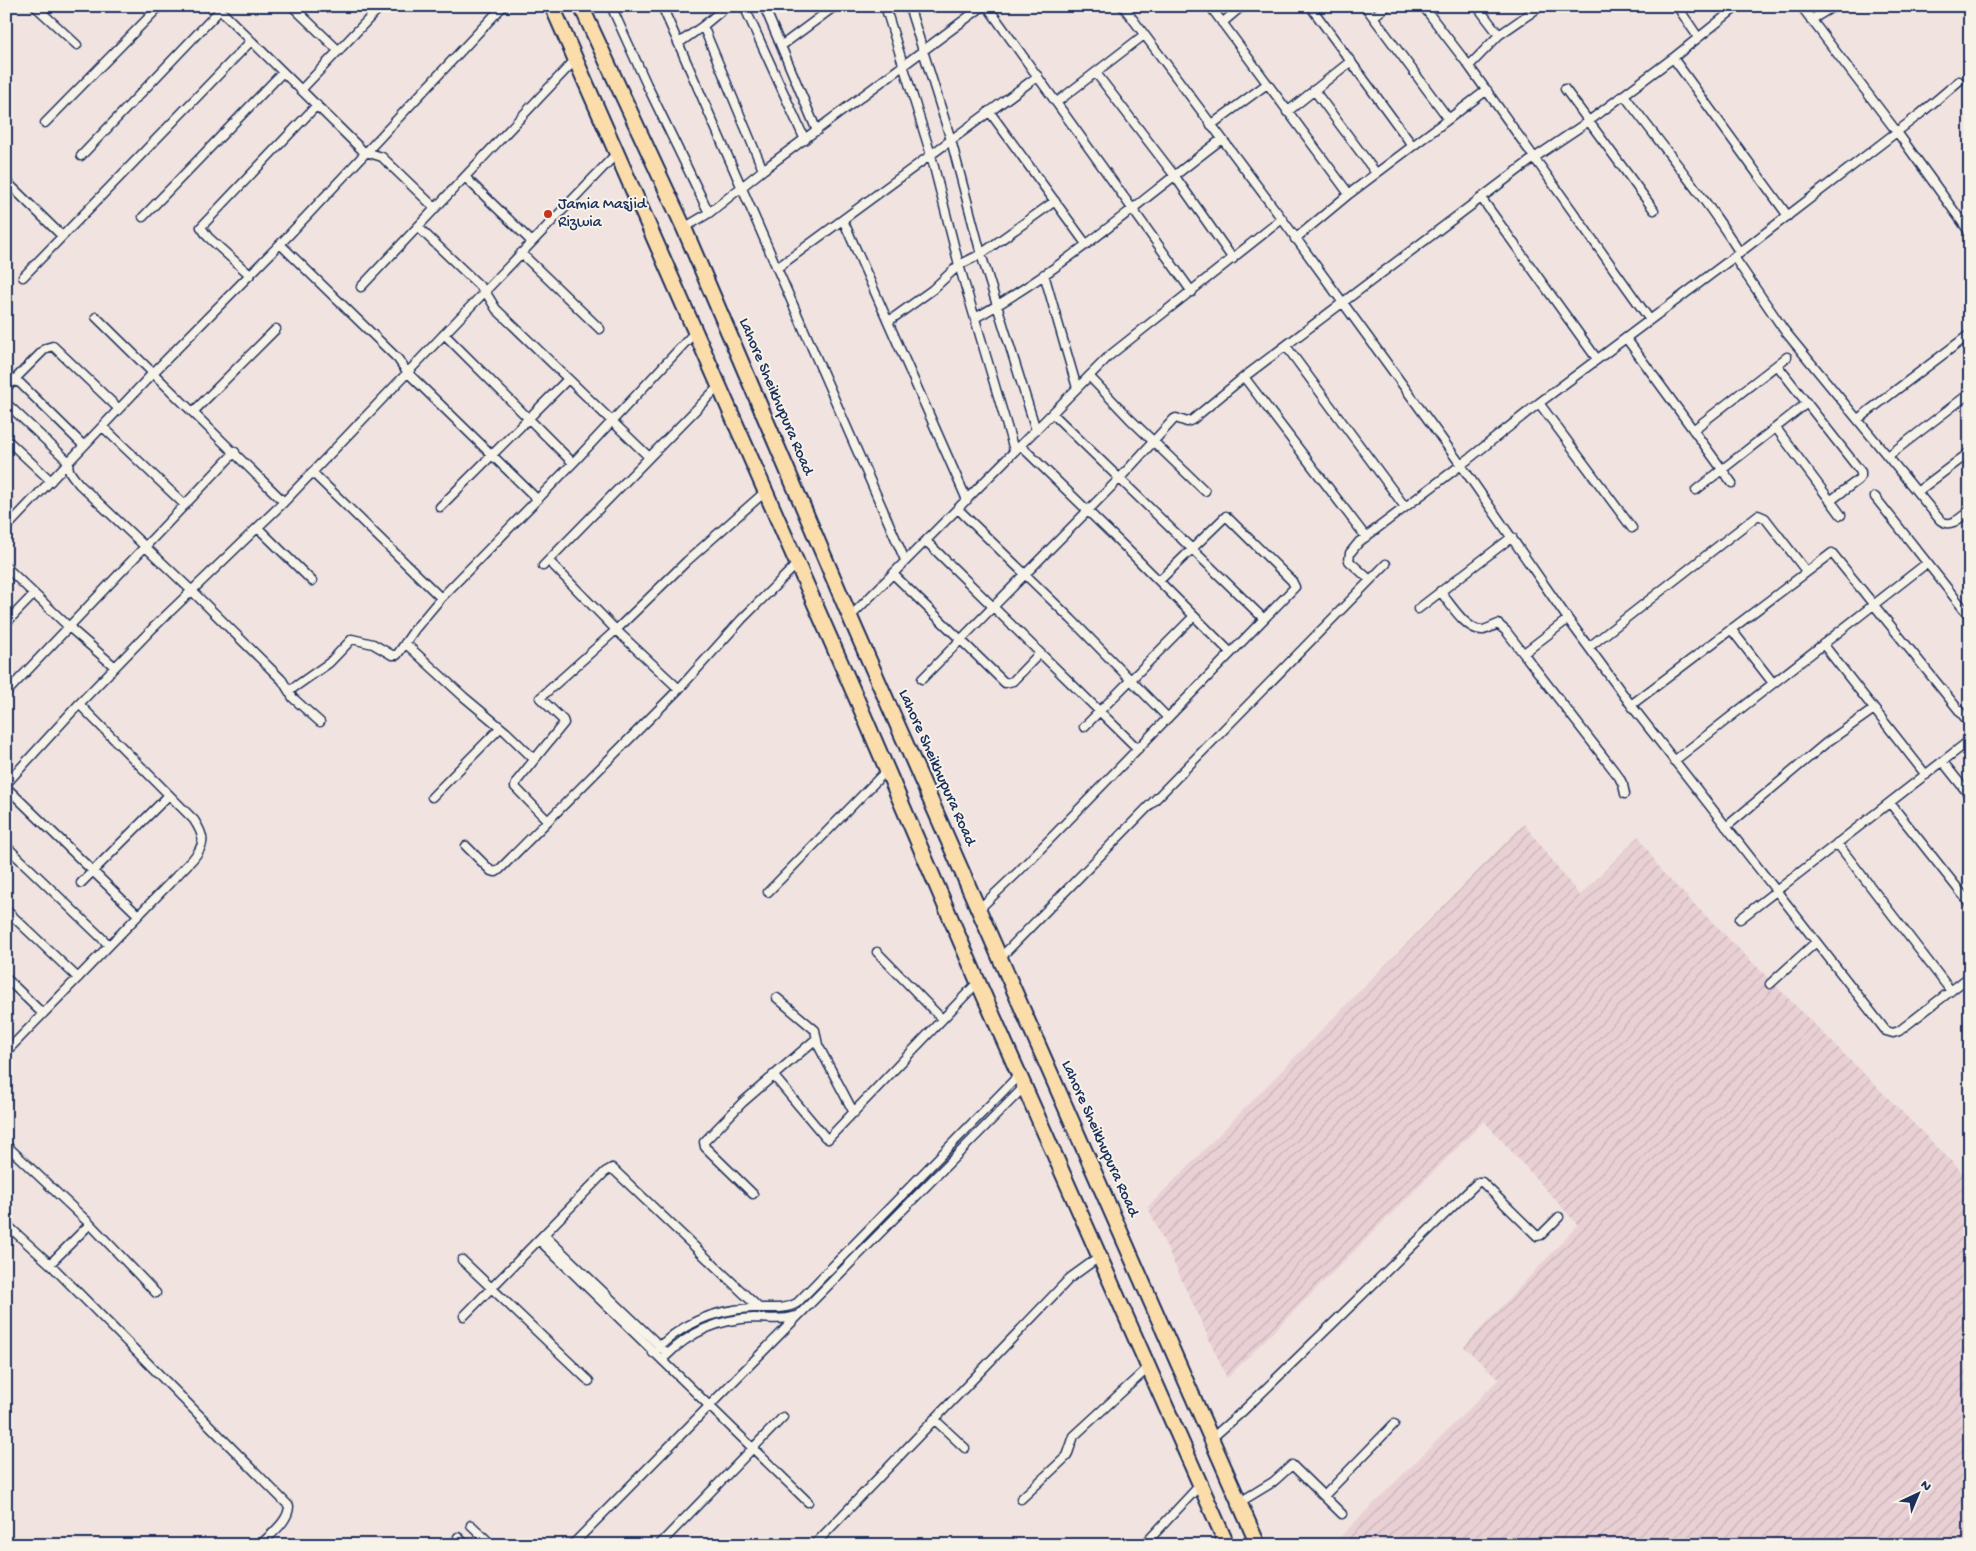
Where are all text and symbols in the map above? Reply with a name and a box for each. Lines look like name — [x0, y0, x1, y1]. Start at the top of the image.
place label: Jamia Masjid Rizwia — [558, 196, 648, 233]
marker: Jamia Masjid Rizwia — [542, 208, 554, 220]
street label: Lahore Sheikhupura Road — [733, 316, 817, 480]
street label: Lahore Sheikhupura Road — [893, 687, 980, 851]
street label: Lahore Sheikhupura Road — [1056, 1058, 1143, 1222]
north arrow — [1894, 1468, 1944, 1518]
text: N — [1916, 1477, 1934, 1496]

